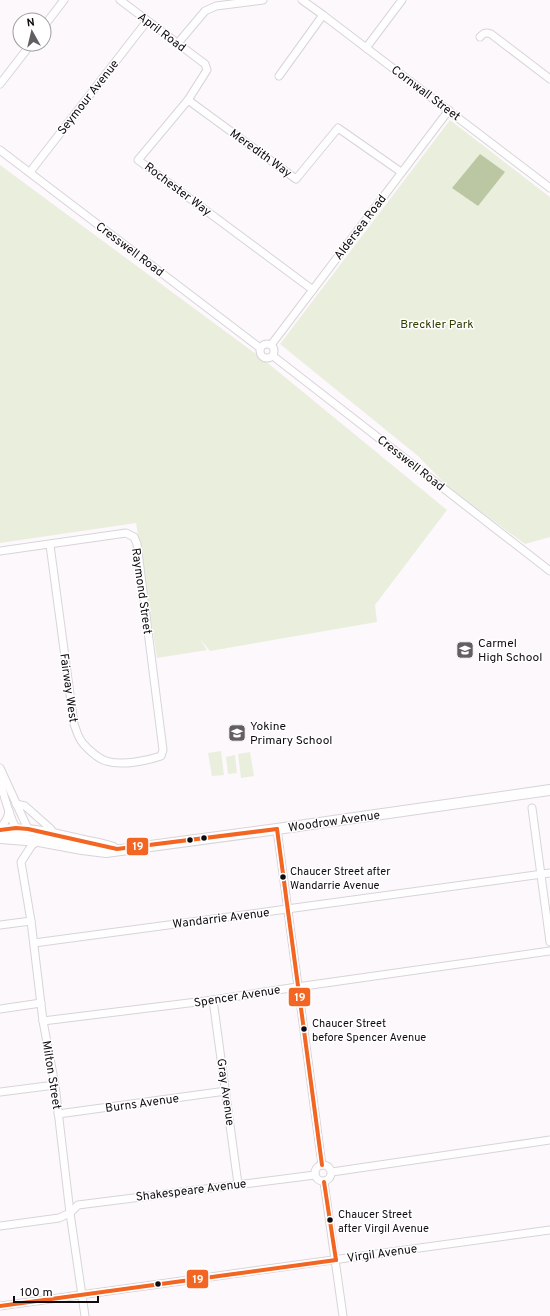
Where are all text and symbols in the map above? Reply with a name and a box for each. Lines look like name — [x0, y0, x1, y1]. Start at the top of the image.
street label: April Road — [134, 9, 189, 56]
north arrow — [12, 12, 52, 52]
text: N — [26, 16, 36, 31]
street label: Seymour Avenue — [55, 57, 123, 138]
street label: Cornwall Street — [388, 63, 463, 125]
street label: Meredith Way — [226, 126, 295, 182]
street label: Rochester Way — [141, 159, 214, 220]
street label: Aldersea Road — [331, 192, 391, 264]
street label: Cresswell Road — [92, 219, 167, 281]
park label: Breckler Park — [400, 317, 474, 333]
street label: Cresswell Road — [373, 432, 447, 495]
street label: Raymond Street — [127, 547, 155, 635]
place label: Carmel High School — [478, 636, 542, 666]
school or university icon: Carmel High School — [455, 640, 475, 660]
street label: Fairway West — [55, 652, 81, 724]
place label: Yokine Primary School — [250, 719, 333, 749]
school or university icon: Yokine Primary School — [227, 723, 247, 743]
street label: Woodrow Avenue — [287, 808, 381, 836]
unlabelled marker — [199, 833, 209, 843]
unlabelled marker — [185, 835, 195, 845]
line badge: 19 — [126, 837, 149, 856]
text: 19 — [132, 840, 144, 854]
place label: Chaucer Street after Wandarrie Avenue — [290, 865, 391, 893]
marker: Chaucer Street after Wandarrie Avenue — [278, 872, 288, 882]
street label: Wandarrie Avenue — [172, 905, 271, 933]
street label: Spencer Avenue — [193, 982, 282, 1012]
line badge: 19 — [288, 987, 311, 1007]
text: 19 — [294, 991, 306, 1005]
place label: Chaucer Street before Spencer Avenue — [312, 1017, 426, 1045]
marker: Chaucer Street before Spencer Avenue — [299, 1024, 309, 1034]
street label: Milton Street — [38, 1040, 64, 1111]
street label: Gray Avenue — [212, 1057, 238, 1127]
street label: Burns Avenue — [104, 1091, 180, 1117]
street label: Shakespeare Avenue — [135, 1176, 247, 1206]
place label: Chaucer Street after Virgil Avenue — [338, 1208, 429, 1236]
marker: Chaucer Street after Virgil Avenue — [325, 1215, 335, 1225]
street label: Virgil Avenue — [346, 1241, 418, 1267]
line badge: 19 — [186, 1269, 209, 1289]
text: 19 — [192, 1273, 204, 1287]
scale bar — [14, 1278, 98, 1304]
unlabelled marker — [153, 1279, 163, 1289]
text: 100 m — [20, 1285, 53, 1301]

